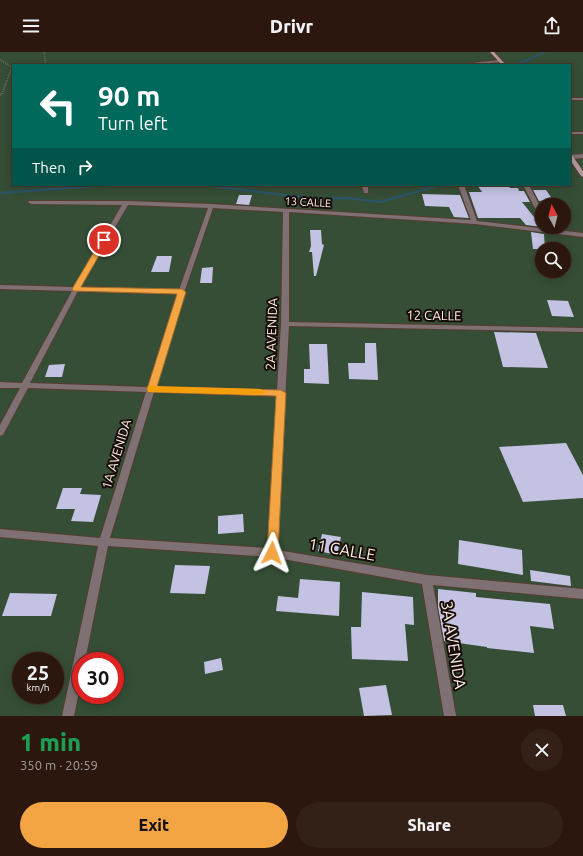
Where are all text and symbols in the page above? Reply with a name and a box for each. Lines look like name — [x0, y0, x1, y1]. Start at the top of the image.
icon: menu — [20, 15, 42, 37]
icon: share — [541, 15, 563, 37]
text: Drivr — [270, 16, 313, 36]
icon: left — [32, 80, 84, 132]
text: 90 m — [98, 80, 160, 111]
text: Turn left — [98, 113, 168, 133]
icon: right — [74, 156, 96, 178]
text: Then — [32, 159, 66, 176]
street label: 13 CALLE — [284, 195, 332, 209]
north arrow — [535, 198, 571, 234]
map controls — [535, 198, 571, 278]
pin — [87, 223, 121, 257]
icon: arrive — [93, 229, 115, 251]
button: search — [535, 242, 571, 278]
street label: 2A AVENIDA — [263, 297, 279, 370]
street label: 12 CALLE — [406, 308, 462, 322]
street label: 1A AVENIDA — [99, 417, 133, 491]
position arrow — [251, 532, 293, 574]
street label: 11 CALLE — [307, 534, 377, 564]
street label: 3A AVENIDA — [438, 600, 470, 691]
speed limit sign: 30 — [72, 652, 124, 704]
text: 25 — [27, 661, 49, 684]
text: km/h — [26, 682, 50, 693]
text: 1 min — [20, 729, 81, 756]
button: close — [521, 729, 563, 771]
text: 350 m · 20:59 — [20, 758, 98, 772]
button: Exit — [20, 802, 288, 848]
button: Share — [296, 802, 563, 848]

